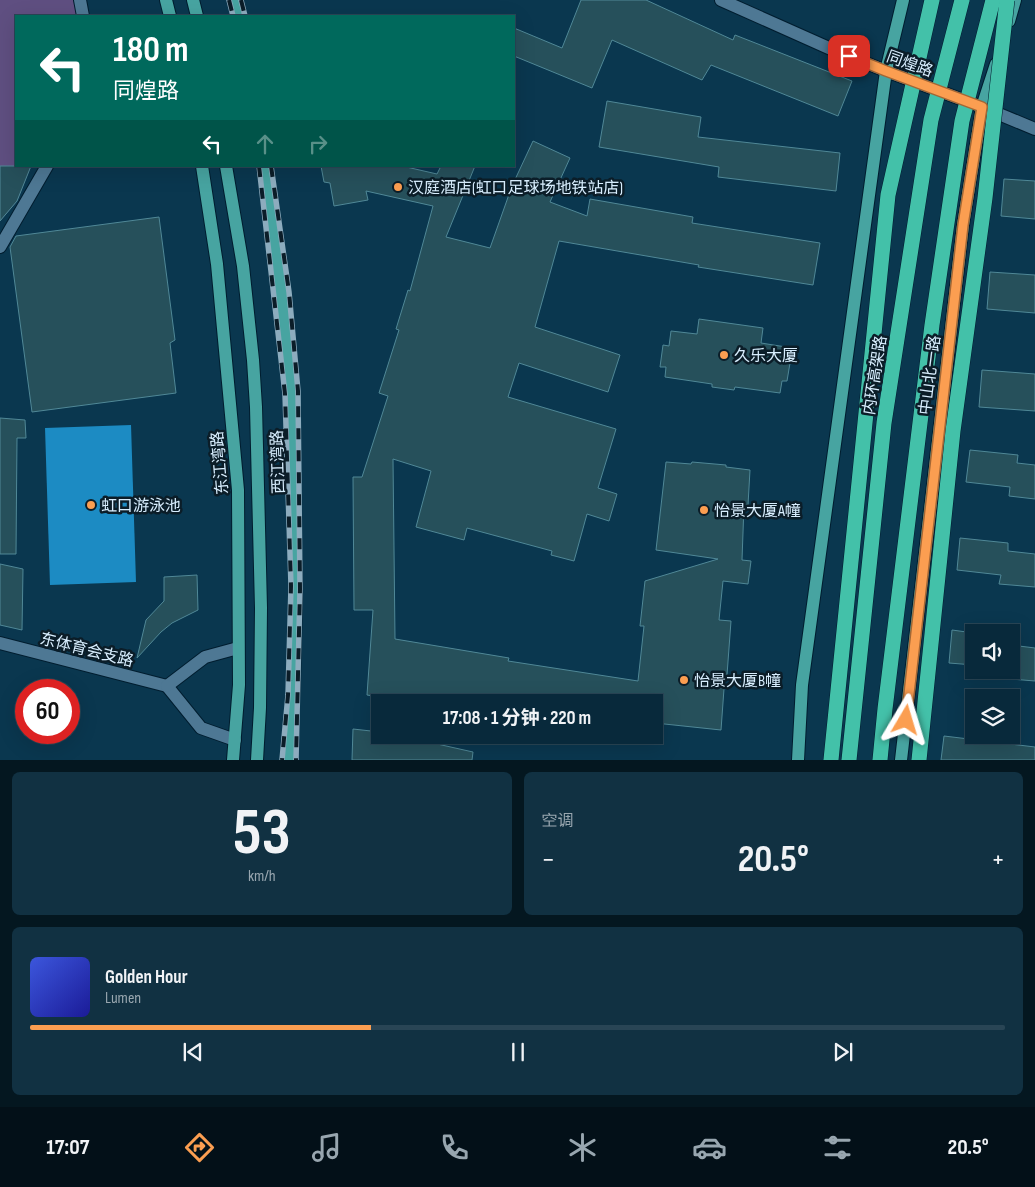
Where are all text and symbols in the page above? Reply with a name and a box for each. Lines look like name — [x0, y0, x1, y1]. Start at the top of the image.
text: 180 m — [113, 29, 189, 72]
icon: left — [30, 35, 95, 100]
pin — [828, 35, 870, 77]
icon: arrive — [835, 42, 863, 70]
street label: 同煌路 — [884, 47, 935, 82]
text: 同煌路 — [113, 78, 179, 105]
icon: left — [198, 130, 226, 158]
icon: ahead — [251, 130, 279, 158]
icon: right — [304, 130, 332, 158]
place label: 汉庭酒店(虹口足球场地铁站店) — [408, 179, 623, 198]
marker: 汉庭酒店(虹口足球场地铁站店) — [392, 181, 404, 193]
street label: 内环高架路 — [860, 334, 891, 416]
street label: 中山北一路 — [916, 334, 945, 416]
place label: 久乐大厦 — [734, 347, 798, 366]
marker: 久乐大厦 — [718, 349, 730, 361]
street label: 东江湾路 — [208, 430, 233, 496]
street label: 西江湾路 — [268, 430, 289, 494]
place label: 虹口游泳池 — [101, 497, 181, 516]
marker: 虹口游泳池 — [85, 499, 97, 511]
place label: 怡景大厦A幢 — [714, 502, 801, 521]
marker: 怡景大厦A幢 — [698, 504, 710, 516]
map controls — [965, 624, 1020, 744]
button: sound — [965, 624, 1020, 679]
street label: 东体育会支路 — [38, 630, 136, 671]
place label: 怡景大厦B幢 — [694, 672, 781, 691]
marker: 怡景大厦B幢 — [678, 674, 690, 686]
speed limit sign: 60 — [15, 679, 80, 744]
button: layers — [965, 689, 1020, 744]
position arrow — [879, 693, 931, 745]
text: 17:08 · 1 分钟 · 220 m — [443, 707, 591, 730]
text: 53 — [233, 795, 291, 873]
text: 空调 — [542, 812, 574, 831]
text: 20.5° — [738, 837, 809, 882]
text: − — [542, 843, 555, 876]
text: + — [991, 843, 1005, 876]
text: km/h — [248, 867, 276, 886]
text: Golden Hour — [105, 966, 188, 989]
text: Lumen — [105, 989, 141, 1008]
icon: previous — [179, 1038, 207, 1066]
icon: pause — [504, 1038, 532, 1066]
icon: next — [829, 1038, 857, 1066]
icon: directions — [182, 1130, 217, 1165]
icon: music — [309, 1130, 344, 1165]
icon: phone — [437, 1130, 472, 1165]
icon: climate — [565, 1130, 600, 1165]
icon: car — [692, 1130, 727, 1165]
icon: filters — [820, 1130, 855, 1165]
text: 17:07 — [46, 1134, 89, 1161]
text: 20.5° — [948, 1134, 989, 1161]

